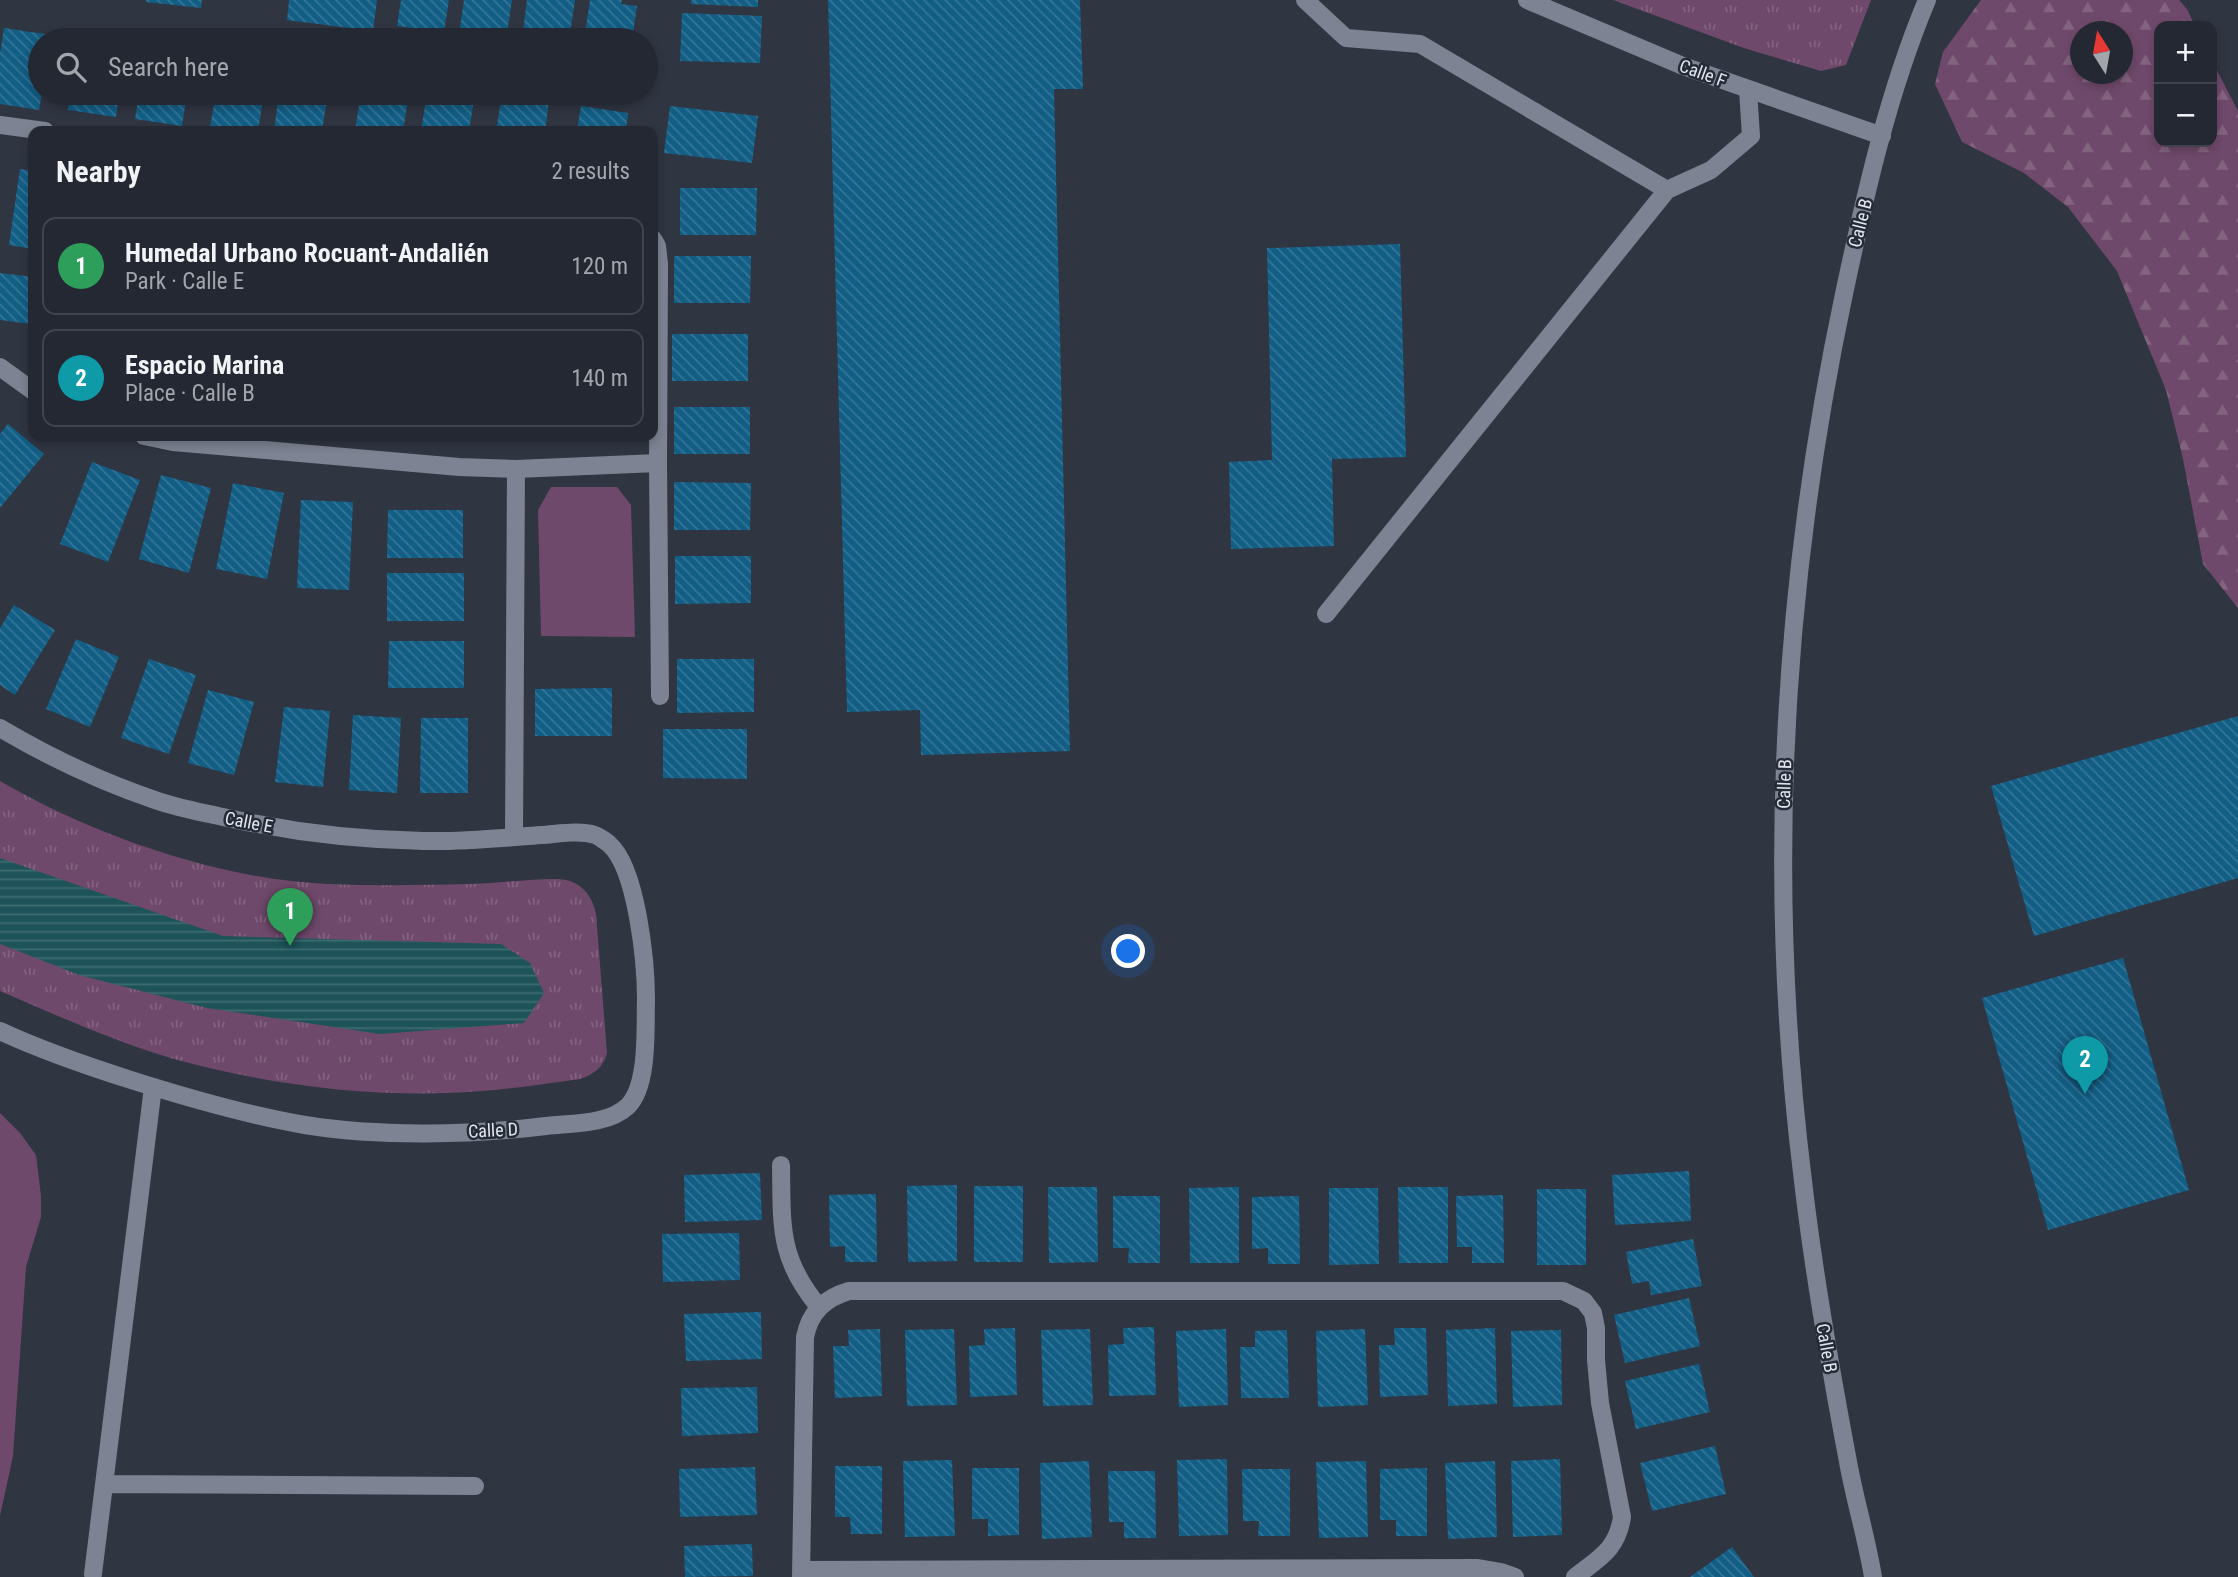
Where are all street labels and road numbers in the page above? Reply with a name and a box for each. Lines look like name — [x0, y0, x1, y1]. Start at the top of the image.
street label: Calle F — [1677, 55, 1730, 91]
street label: Calle B — [1844, 196, 1876, 250]
street label: Calle B — [1773, 759, 1795, 809]
street label: Calle E — [223, 807, 275, 837]
street label: Calle D — [468, 1118, 518, 1142]
street label: Calle B — [1812, 1322, 1842, 1374]

